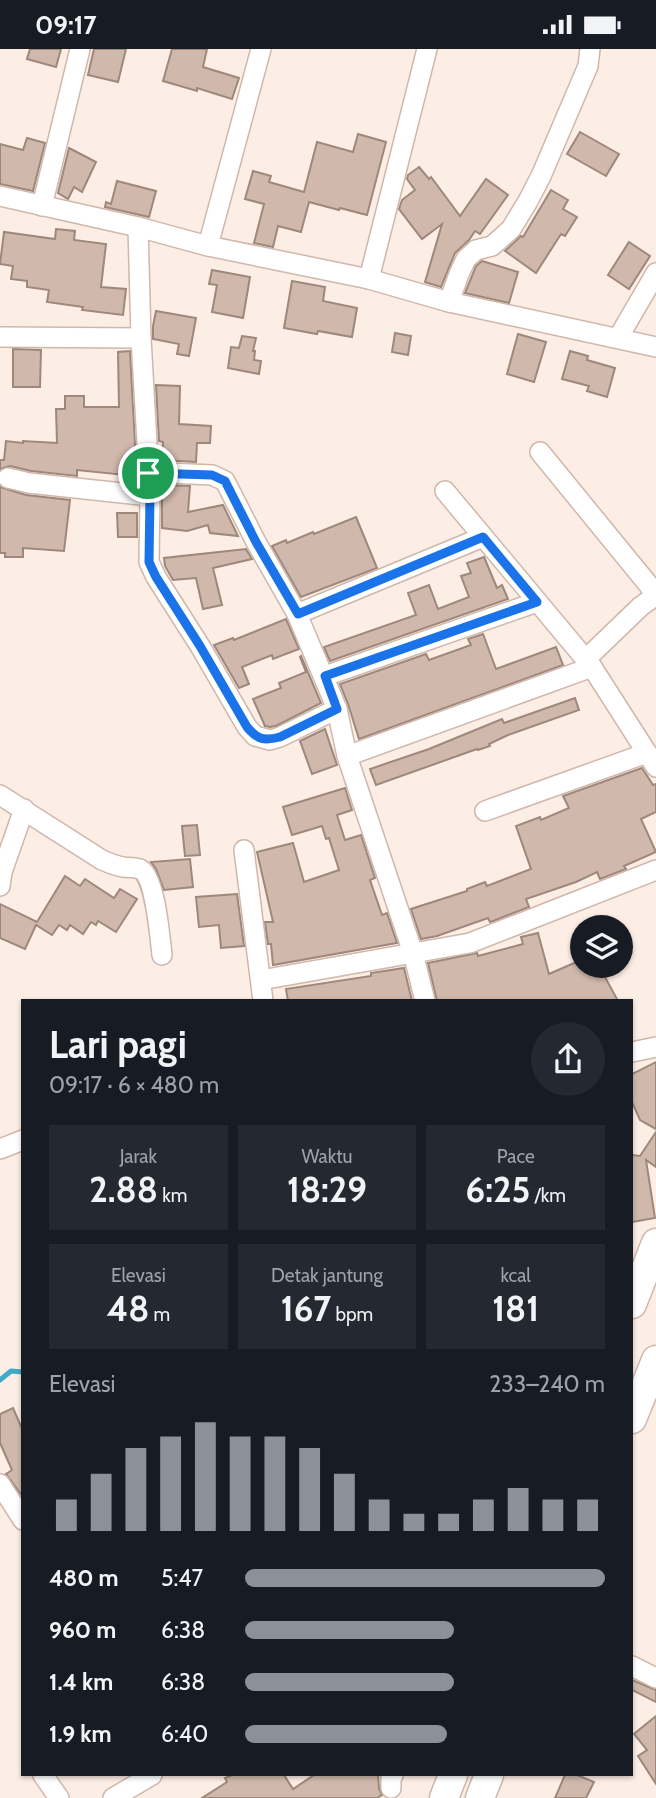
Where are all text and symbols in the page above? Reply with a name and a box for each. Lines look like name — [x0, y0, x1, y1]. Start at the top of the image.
text: 09:17 — [35, 9, 97, 41]
pin — [118, 443, 178, 503]
icon: arrive — [129, 454, 167, 492]
map controls — [570, 915, 633, 978]
button: layers — [570, 915, 633, 978]
text: Lari pagi — [49, 1021, 187, 1068]
button: share — [531, 1022, 605, 1096]
text: 09:17 · 6 × 480 m — [49, 1071, 219, 1099]
text: Jarak — [120, 1145, 157, 1168]
text: Waktu — [301, 1145, 353, 1168]
text: Pace — [497, 1145, 535, 1168]
text: 2.88 — [89, 1168, 158, 1211]
text: 18:29 — [287, 1168, 367, 1211]
text: 6:25 — [465, 1168, 530, 1211]
text: km — [158, 1184, 187, 1207]
text: /km — [530, 1184, 566, 1207]
text: Elevasi — [111, 1264, 166, 1287]
text: Detak jantung — [271, 1264, 383, 1287]
text: kcal — [501, 1264, 531, 1287]
text: 48 — [106, 1287, 149, 1330]
text: 167 — [281, 1287, 331, 1330]
text: 181 — [492, 1287, 539, 1330]
text: m — [149, 1303, 170, 1326]
text: bpm — [331, 1303, 373, 1326]
text: Elevasi — [49, 1370, 115, 1398]
text: 233–240 m — [489, 1370, 605, 1398]
text: 480 m — [49, 1564, 119, 1592]
text: 5:47 — [161, 1564, 203, 1592]
text: 960 m — [49, 1616, 116, 1644]
text: 6:38 — [161, 1616, 205, 1644]
text: 1.4 km — [49, 1668, 113, 1696]
text: 6:38 — [161, 1668, 205, 1696]
text: 1.9 km — [49, 1720, 112, 1748]
text: 6:40 — [161, 1720, 208, 1748]

